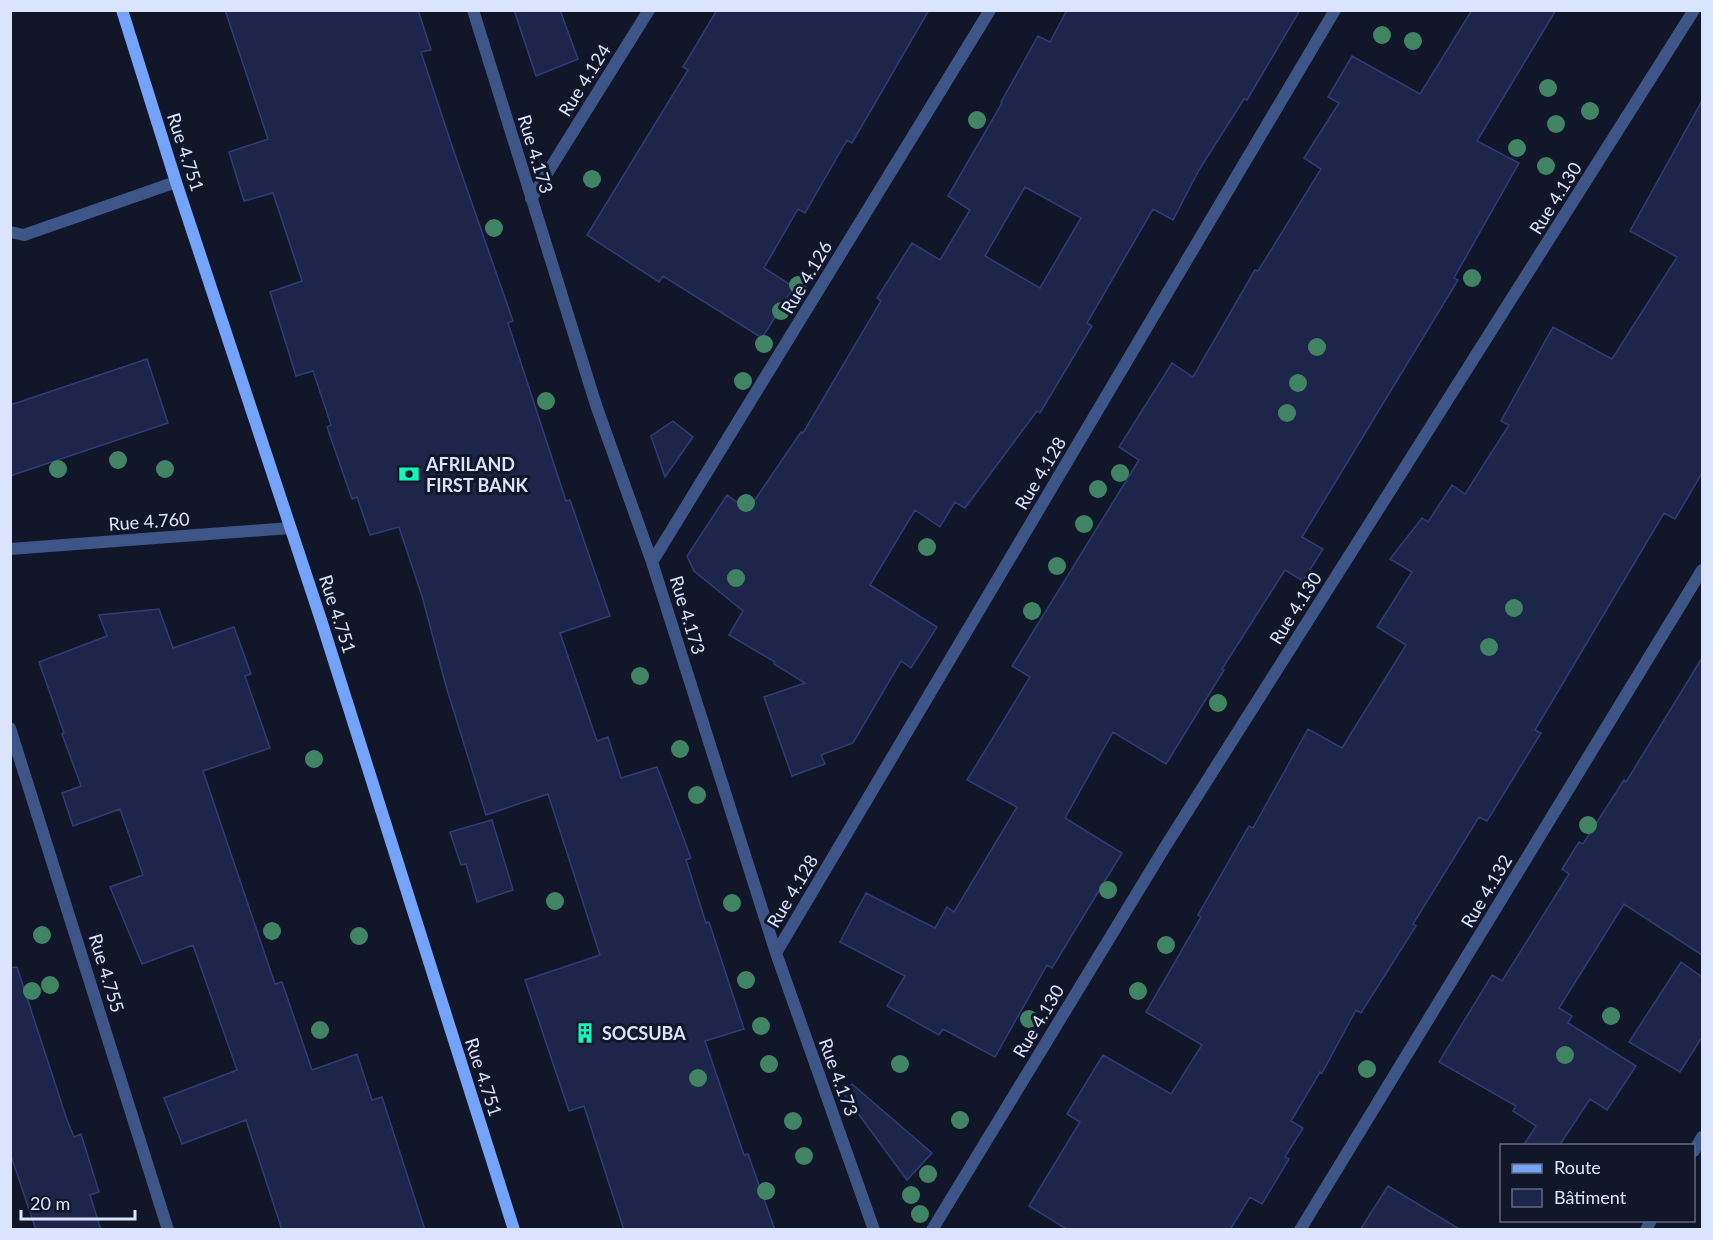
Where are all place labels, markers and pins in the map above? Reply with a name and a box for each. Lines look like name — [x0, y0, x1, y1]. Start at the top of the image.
place label: AFRILAND FIRST BANK — [425, 453, 529, 496]
bank icon: AFRILAND FIRST BANK — [397, 462, 421, 486]
building icon: SOCSUBA — [573, 1021, 597, 1045]
place label: SOCSUBA — [602, 1022, 686, 1044]

